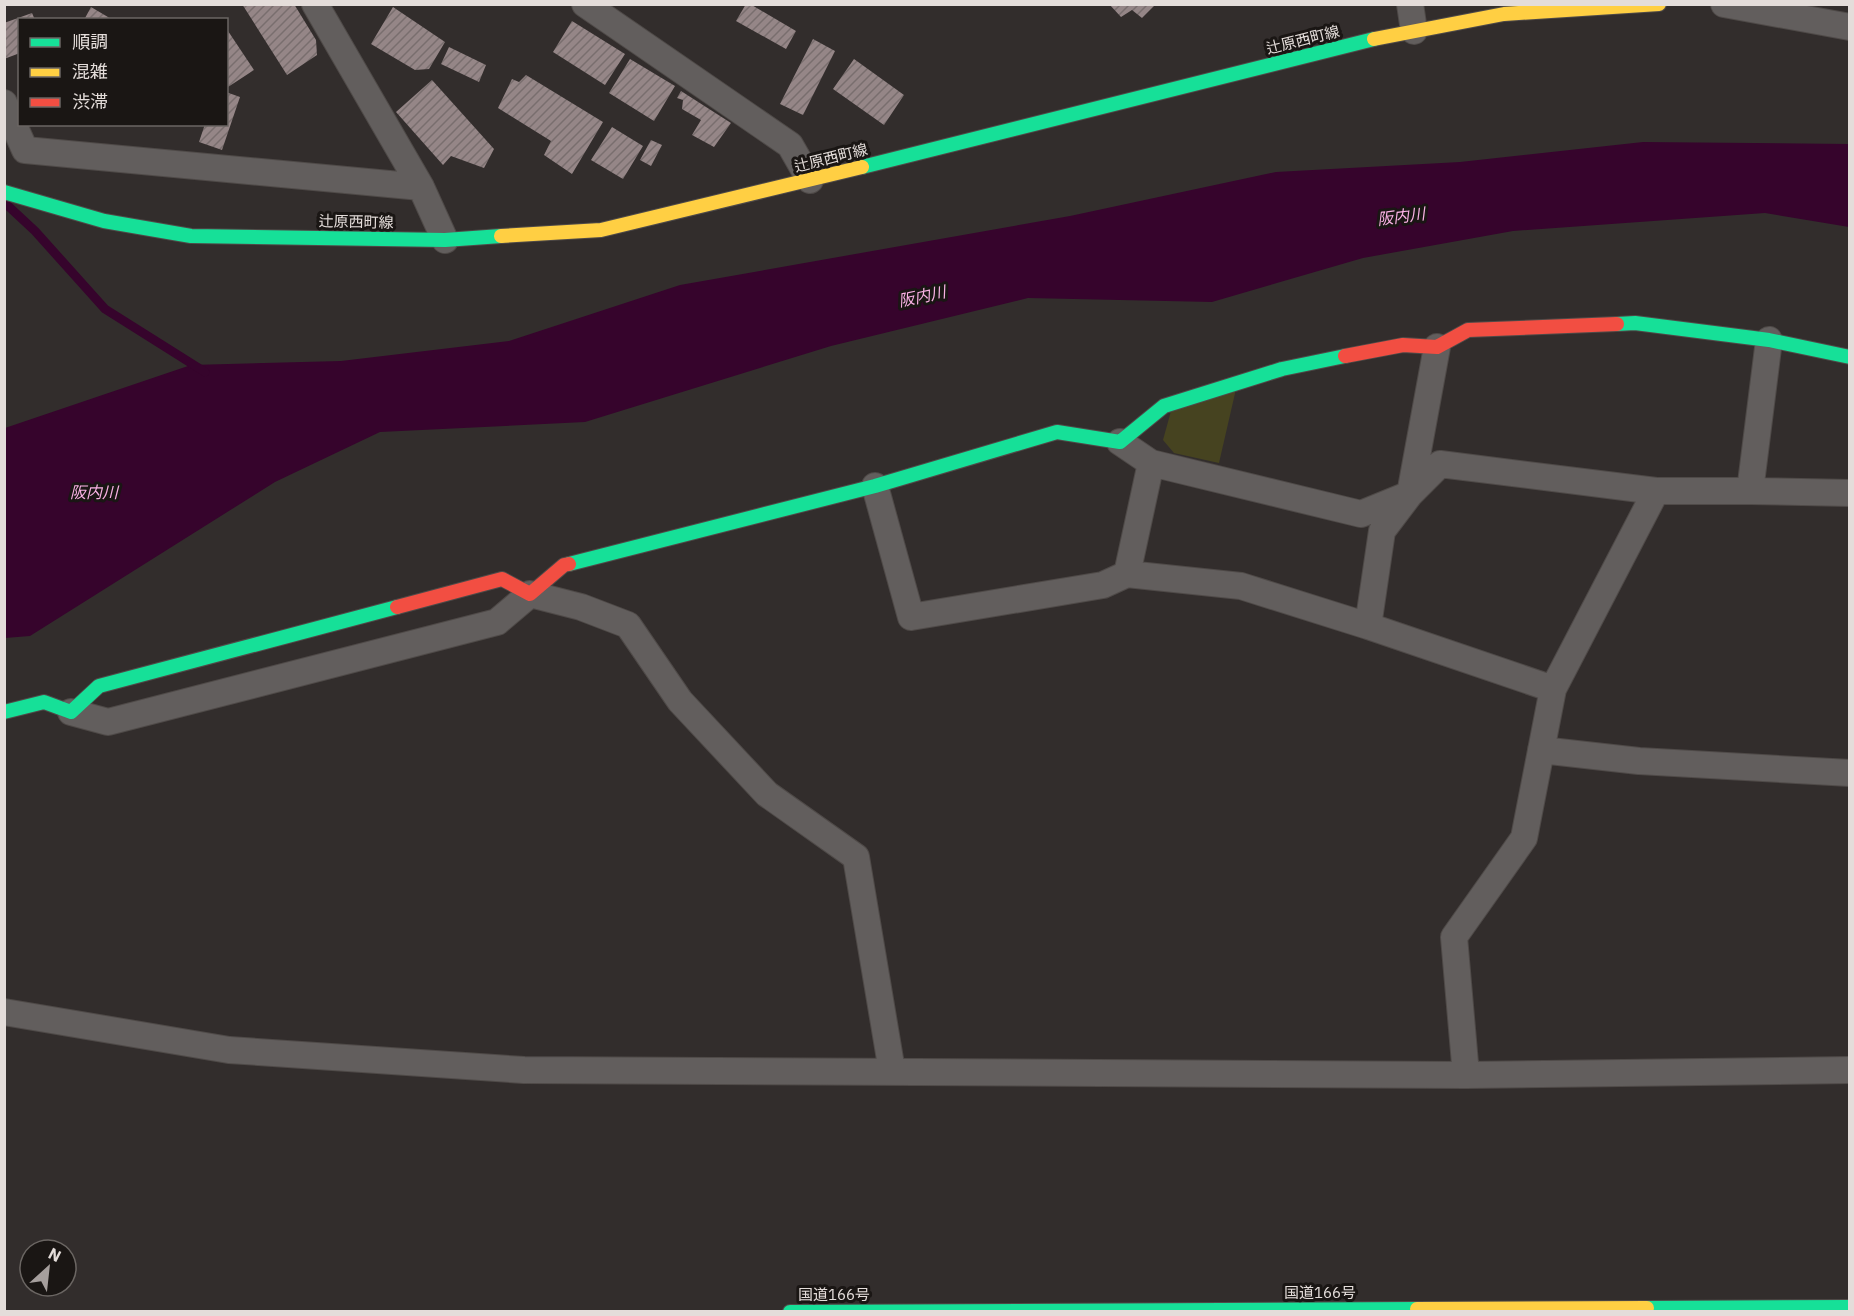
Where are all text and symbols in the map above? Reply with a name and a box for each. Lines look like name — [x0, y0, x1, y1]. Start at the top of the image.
legend — [18, 18, 228, 126]
street label: 辻原西町線 — [1264, 21, 1342, 58]
text: 順調 — [72, 30, 108, 53]
text: 混雑 — [72, 60, 108, 83]
text: 渋滞 — [72, 90, 108, 113]
street label: 辻原西町線 — [792, 139, 870, 176]
water label: 阪内川 — [1376, 203, 1428, 229]
street label: 辻原西町線 — [318, 211, 394, 232]
water label: 阪内川 — [896, 281, 950, 311]
water label: 阪内川 — [70, 482, 120, 502]
north arrow — [18, 1238, 78, 1298]
text: N — [45, 1243, 65, 1266]
street label: 国道166号 — [1284, 1283, 1356, 1302]
street label: 国道166号 — [798, 1285, 870, 1304]

